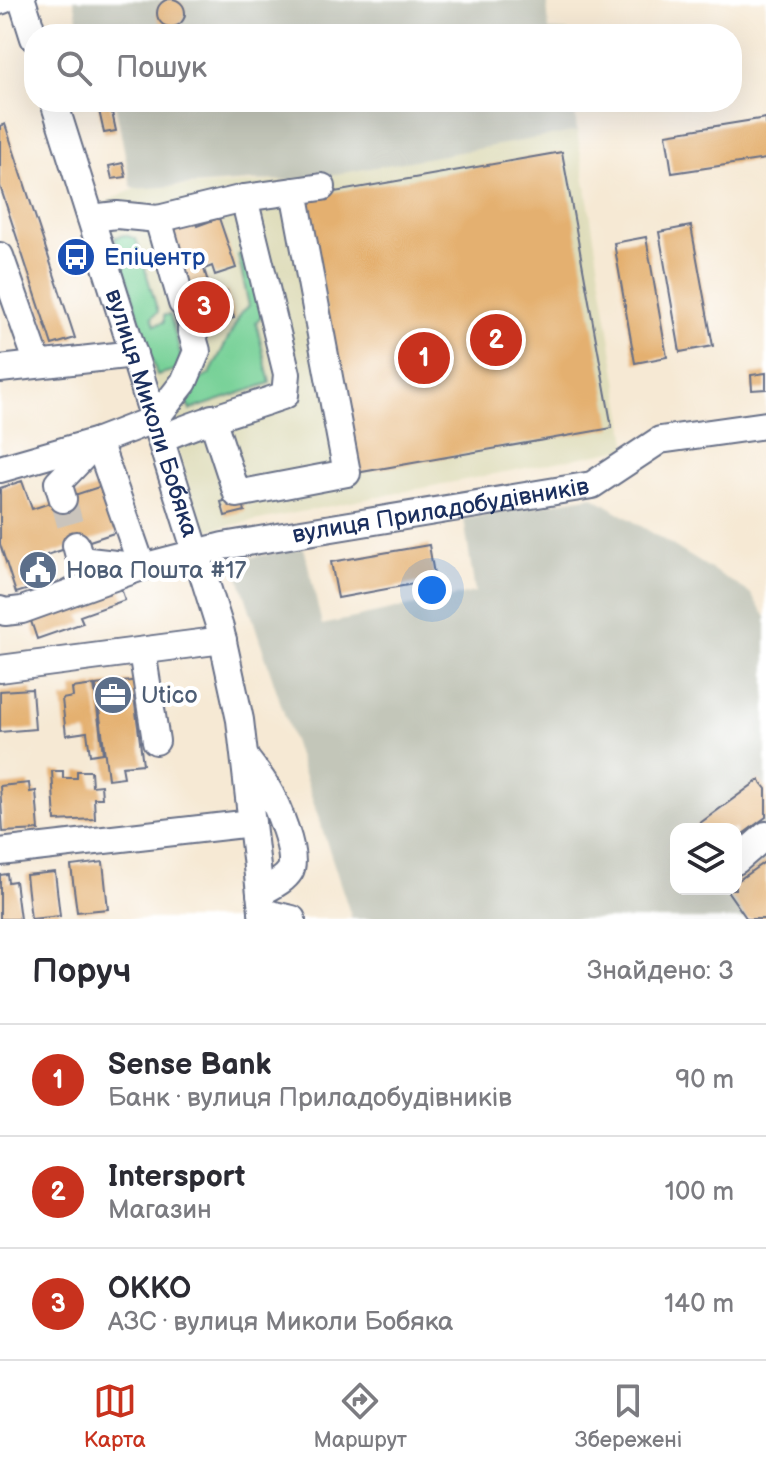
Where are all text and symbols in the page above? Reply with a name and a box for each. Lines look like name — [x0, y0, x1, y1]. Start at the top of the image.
search box — [24, 24, 742, 112]
icon: search — [52, 46, 96, 90]
text: Пошук — [116, 50, 207, 86]
bus stop icon: Епіцентр — [55, 236, 97, 278]
place label: Епіцентр — [104, 243, 206, 272]
pin: 3 — [178, 277, 230, 337]
street label: вулиця Миколи Бобяка — [99, 285, 205, 541]
pin: 2 — [470, 310, 522, 370]
pin: 1 — [398, 328, 450, 388]
street label: вулиця Приладобудівників — [290, 471, 591, 549]
public building icon: Нова Пошта #17 — [17, 549, 59, 591]
place label: Нова Пошта #17 — [66, 556, 247, 585]
your location — [412, 570, 452, 610]
office icon: Utico — [92, 674, 134, 716]
place label: Utico — [141, 681, 198, 710]
map controls — [670, 823, 742, 895]
button: layers — [670, 823, 742, 895]
text: Поруч — [32, 951, 131, 992]
text: Знайдено: 3 — [587, 956, 734, 987]
text: Sense Bank — [108, 1047, 271, 1083]
text: 1 — [53, 1065, 63, 1096]
text: 90 m — [675, 1065, 734, 1096]
text: Банк · вулиця Приладобудівників — [108, 1083, 512, 1114]
text: Intersport — [108, 1159, 245, 1195]
text: 2 — [50, 1177, 66, 1208]
text: 100 m — [665, 1177, 734, 1208]
text: Магазин — [108, 1195, 212, 1226]
text: ОККО — [108, 1271, 191, 1307]
text: 3 — [50, 1289, 66, 1320]
text: 140 m — [664, 1289, 734, 1320]
text: АЗС · вулиця Миколи Бобяка — [108, 1307, 453, 1338]
tab: Карта — [84, 1379, 146, 1454]
tab: Маршрут — [314, 1379, 407, 1454]
tab: Збережені — [575, 1379, 682, 1454]

